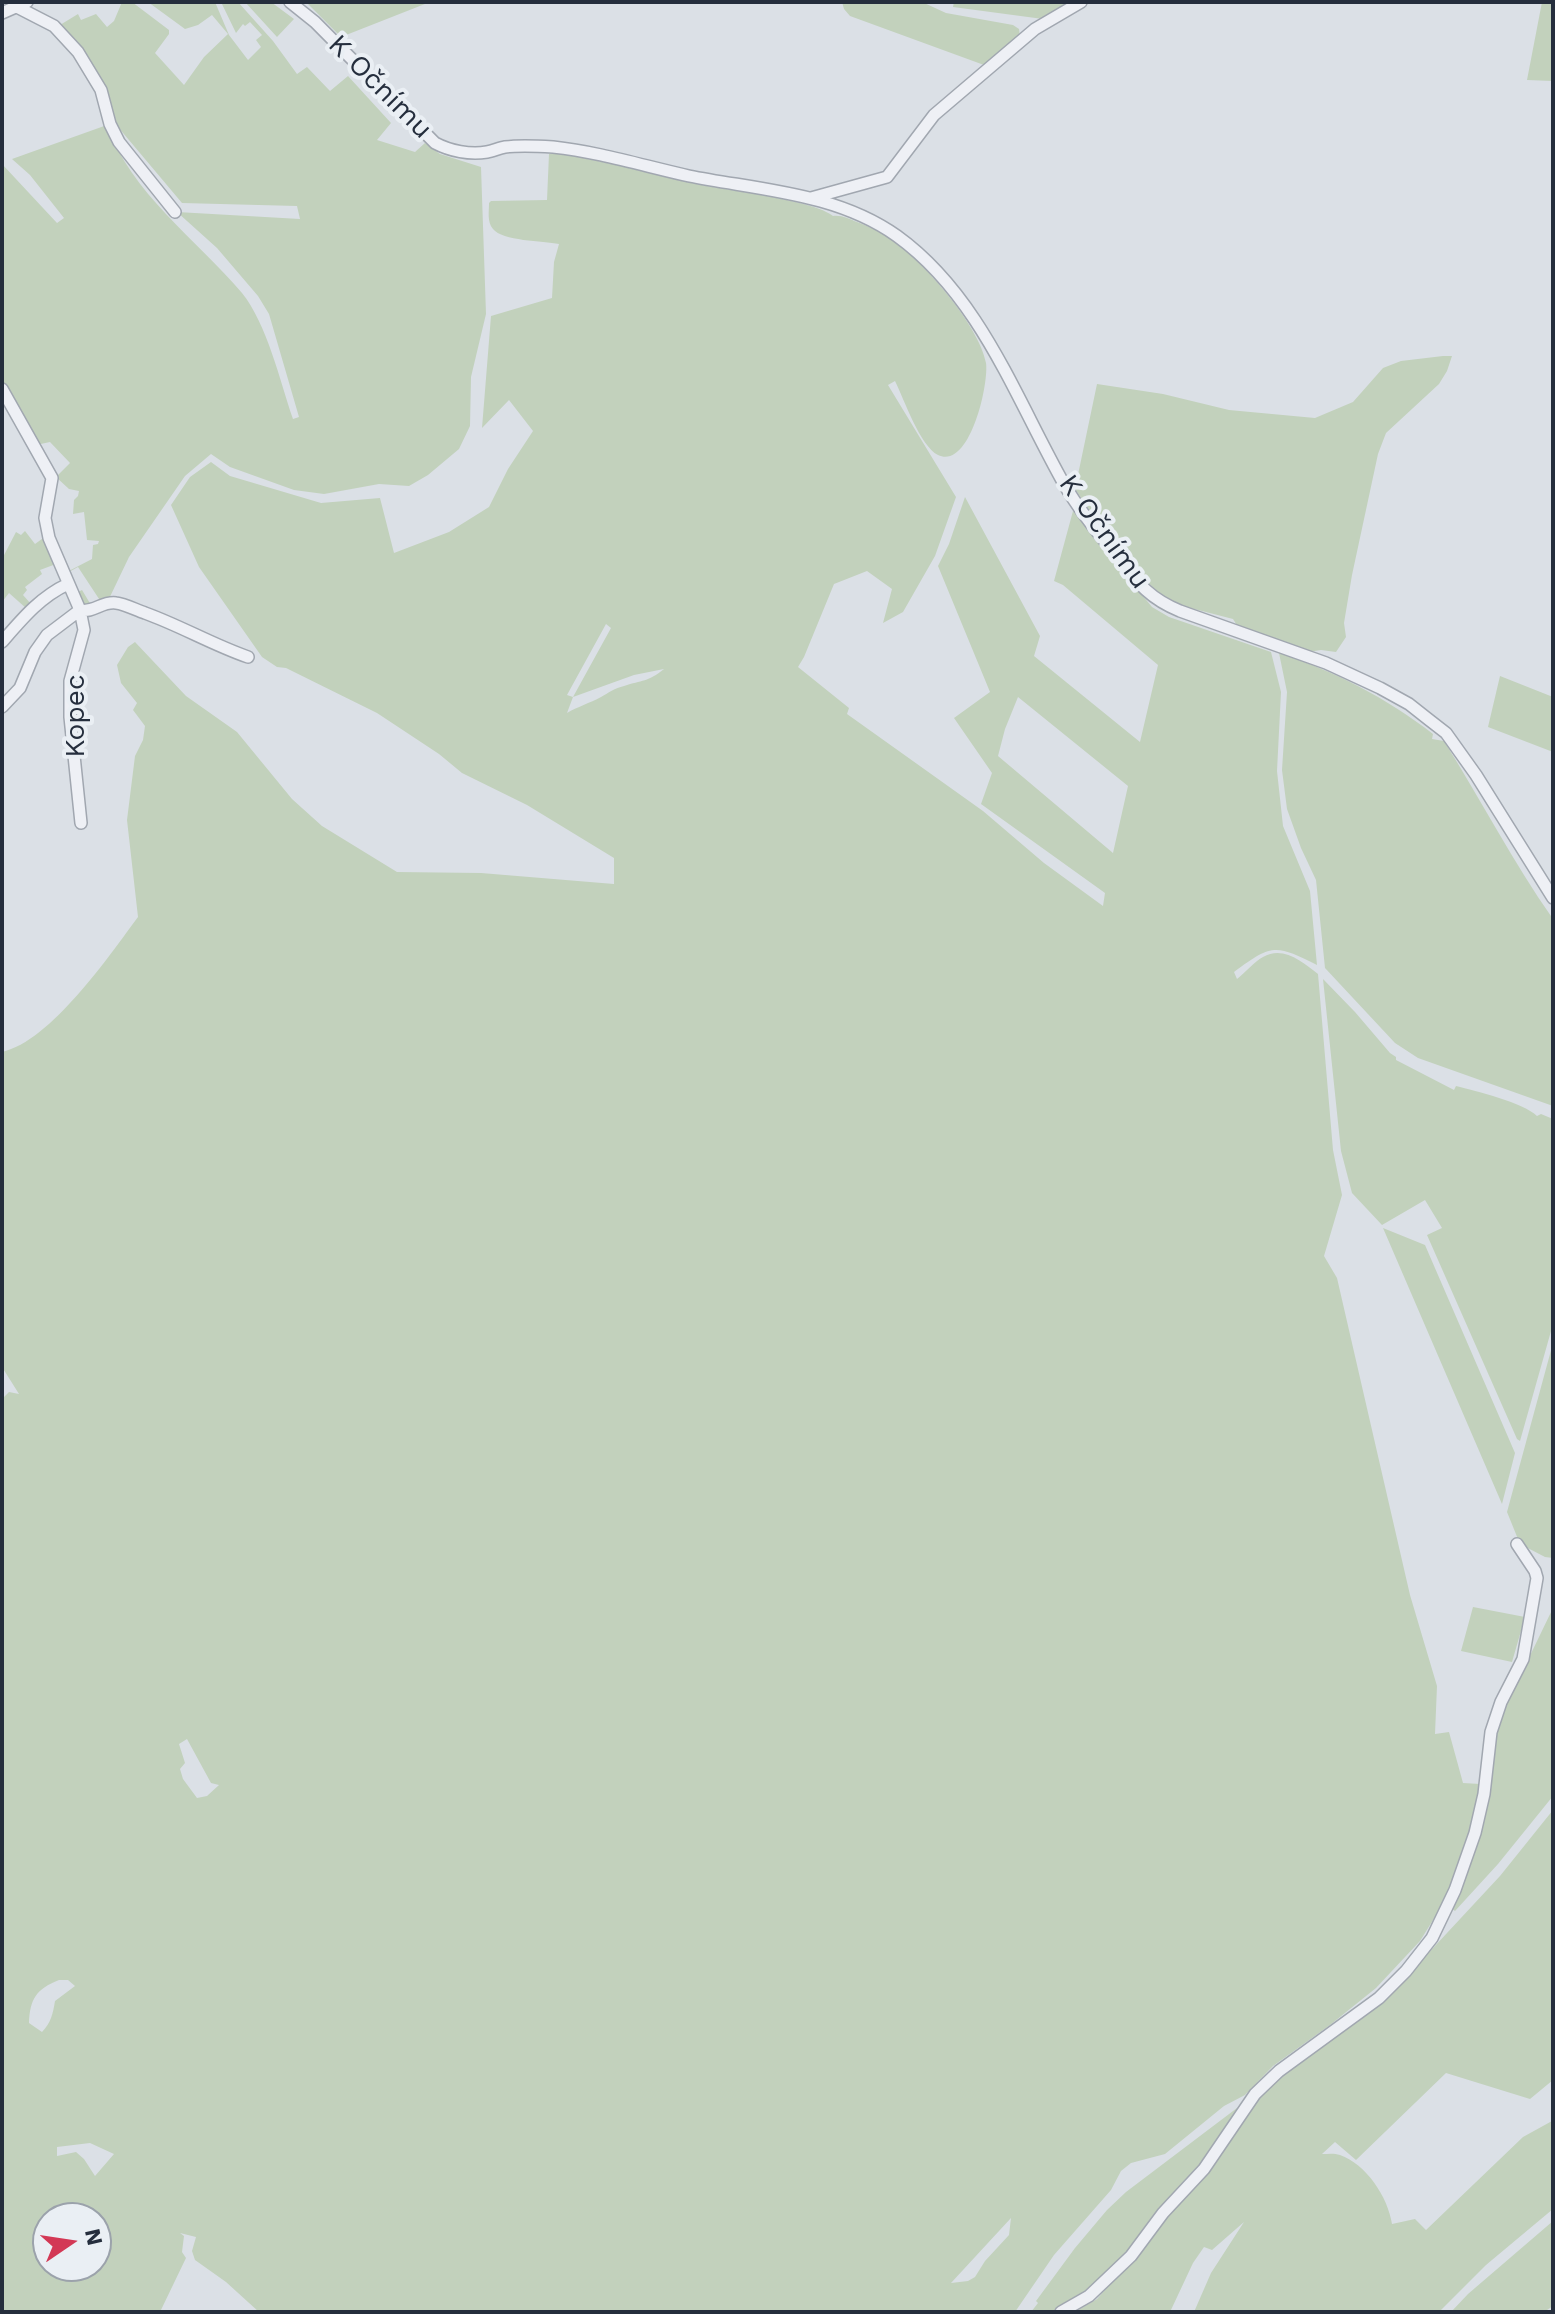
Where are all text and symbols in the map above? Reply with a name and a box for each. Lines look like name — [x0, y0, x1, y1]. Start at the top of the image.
street label: K Očnímu — [321, 28, 439, 146]
street label: K Očnímu — [1051, 468, 1157, 596]
street label: Kopec — [59, 674, 93, 758]
north arrow — [32, 2202, 112, 2282]
text: N — [80, 2226, 108, 2248]

